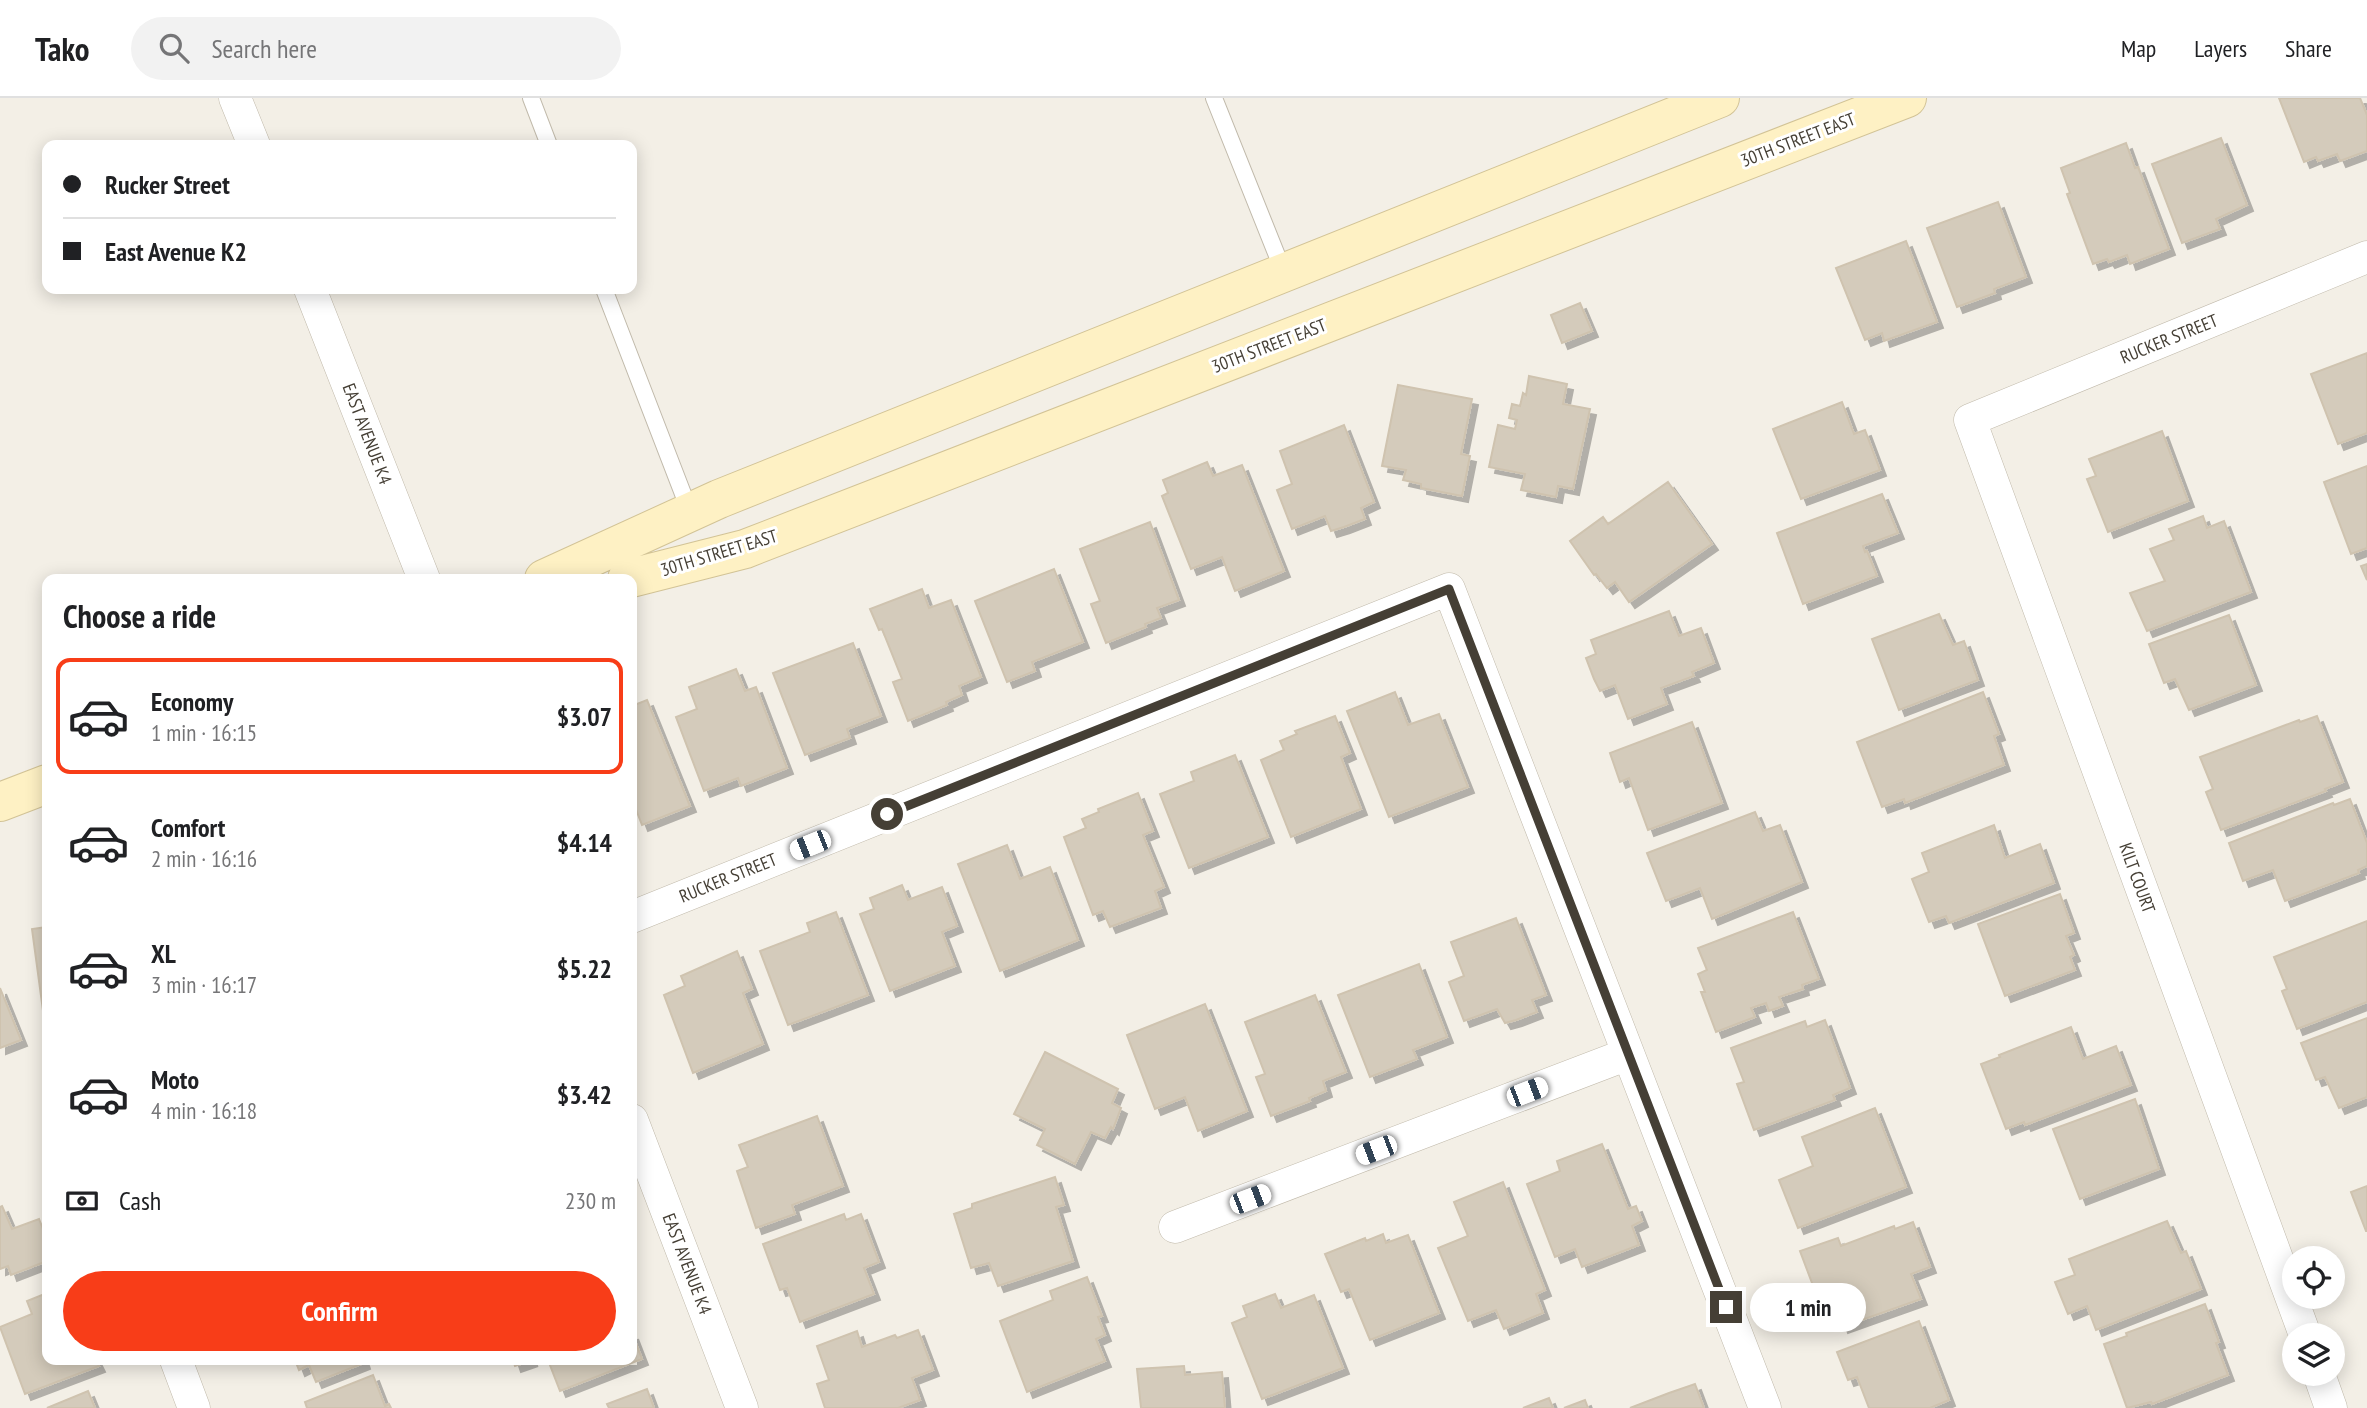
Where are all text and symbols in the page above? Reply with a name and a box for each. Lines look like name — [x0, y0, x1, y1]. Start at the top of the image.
search box — [131, 17, 621, 80]
text: Tako — [35, 27, 89, 70]
icon: search — [155, 29, 193, 67]
text: Search here — [211, 32, 317, 65]
text: Map — [2121, 33, 2156, 64]
text: Layers — [2194, 33, 2247, 64]
text: Share — [2285, 33, 2332, 64]
street label: 30TH STREET EAST — [1737, 107, 1858, 172]
text: Rucker Street — [105, 168, 230, 201]
text: East Avenue K2 — [105, 235, 247, 268]
street label: RUCKER STREET — [2117, 309, 2221, 369]
street label: 30TH STREET EAST — [1208, 313, 1329, 378]
street label: EAST AVENUE K4 — [338, 380, 397, 488]
street label: 30TH STREET EAST — [658, 524, 780, 581]
text: Choose a ride — [63, 595, 216, 637]
icon: car — [67, 685, 130, 748]
text: Economy — [151, 685, 233, 718]
text: $3.07 — [557, 700, 612, 733]
text: 1 min · 16:15 — [151, 718, 257, 747]
route start — [871, 798, 903, 830]
icon: car — [67, 811, 130, 874]
text: Comfort — [151, 811, 225, 844]
text: $4.14 — [557, 826, 612, 859]
car — [787, 827, 834, 863]
street label: KILT COURT — [2114, 840, 2161, 916]
text: 2 min · 16:16 — [151, 844, 257, 873]
street label: RUCKER STREET — [676, 848, 780, 908]
icon: car — [67, 937, 130, 1000]
text: XL — [151, 937, 176, 970]
text: $5.22 — [557, 952, 612, 985]
text: 3 min · 16:17 — [151, 970, 257, 999]
icon: car — [67, 1063, 130, 1126]
text: Moto — [151, 1063, 199, 1096]
car — [1504, 1075, 1551, 1109]
text: $3.42 — [557, 1078, 612, 1111]
text: 4 min · 16:18 — [151, 1096, 257, 1125]
car — [1353, 1133, 1400, 1167]
icon: cash — [63, 1182, 101, 1220]
car — [1227, 1182, 1274, 1216]
text: Cash — [119, 1184, 161, 1217]
text: 230 m — [565, 1186, 616, 1215]
street label: EAST AVENUE K4 — [658, 1210, 717, 1318]
map controls — [2282, 1246, 2345, 1386]
button: locate — [2282, 1246, 2345, 1309]
button: Confirm — [63, 1271, 616, 1351]
callout: 1 min — [1750, 1282, 1866, 1332]
route end — [1710, 1291, 1742, 1323]
text: 1 min — [1785, 1293, 1831, 1322]
button: layers — [2282, 1323, 2345, 1386]

